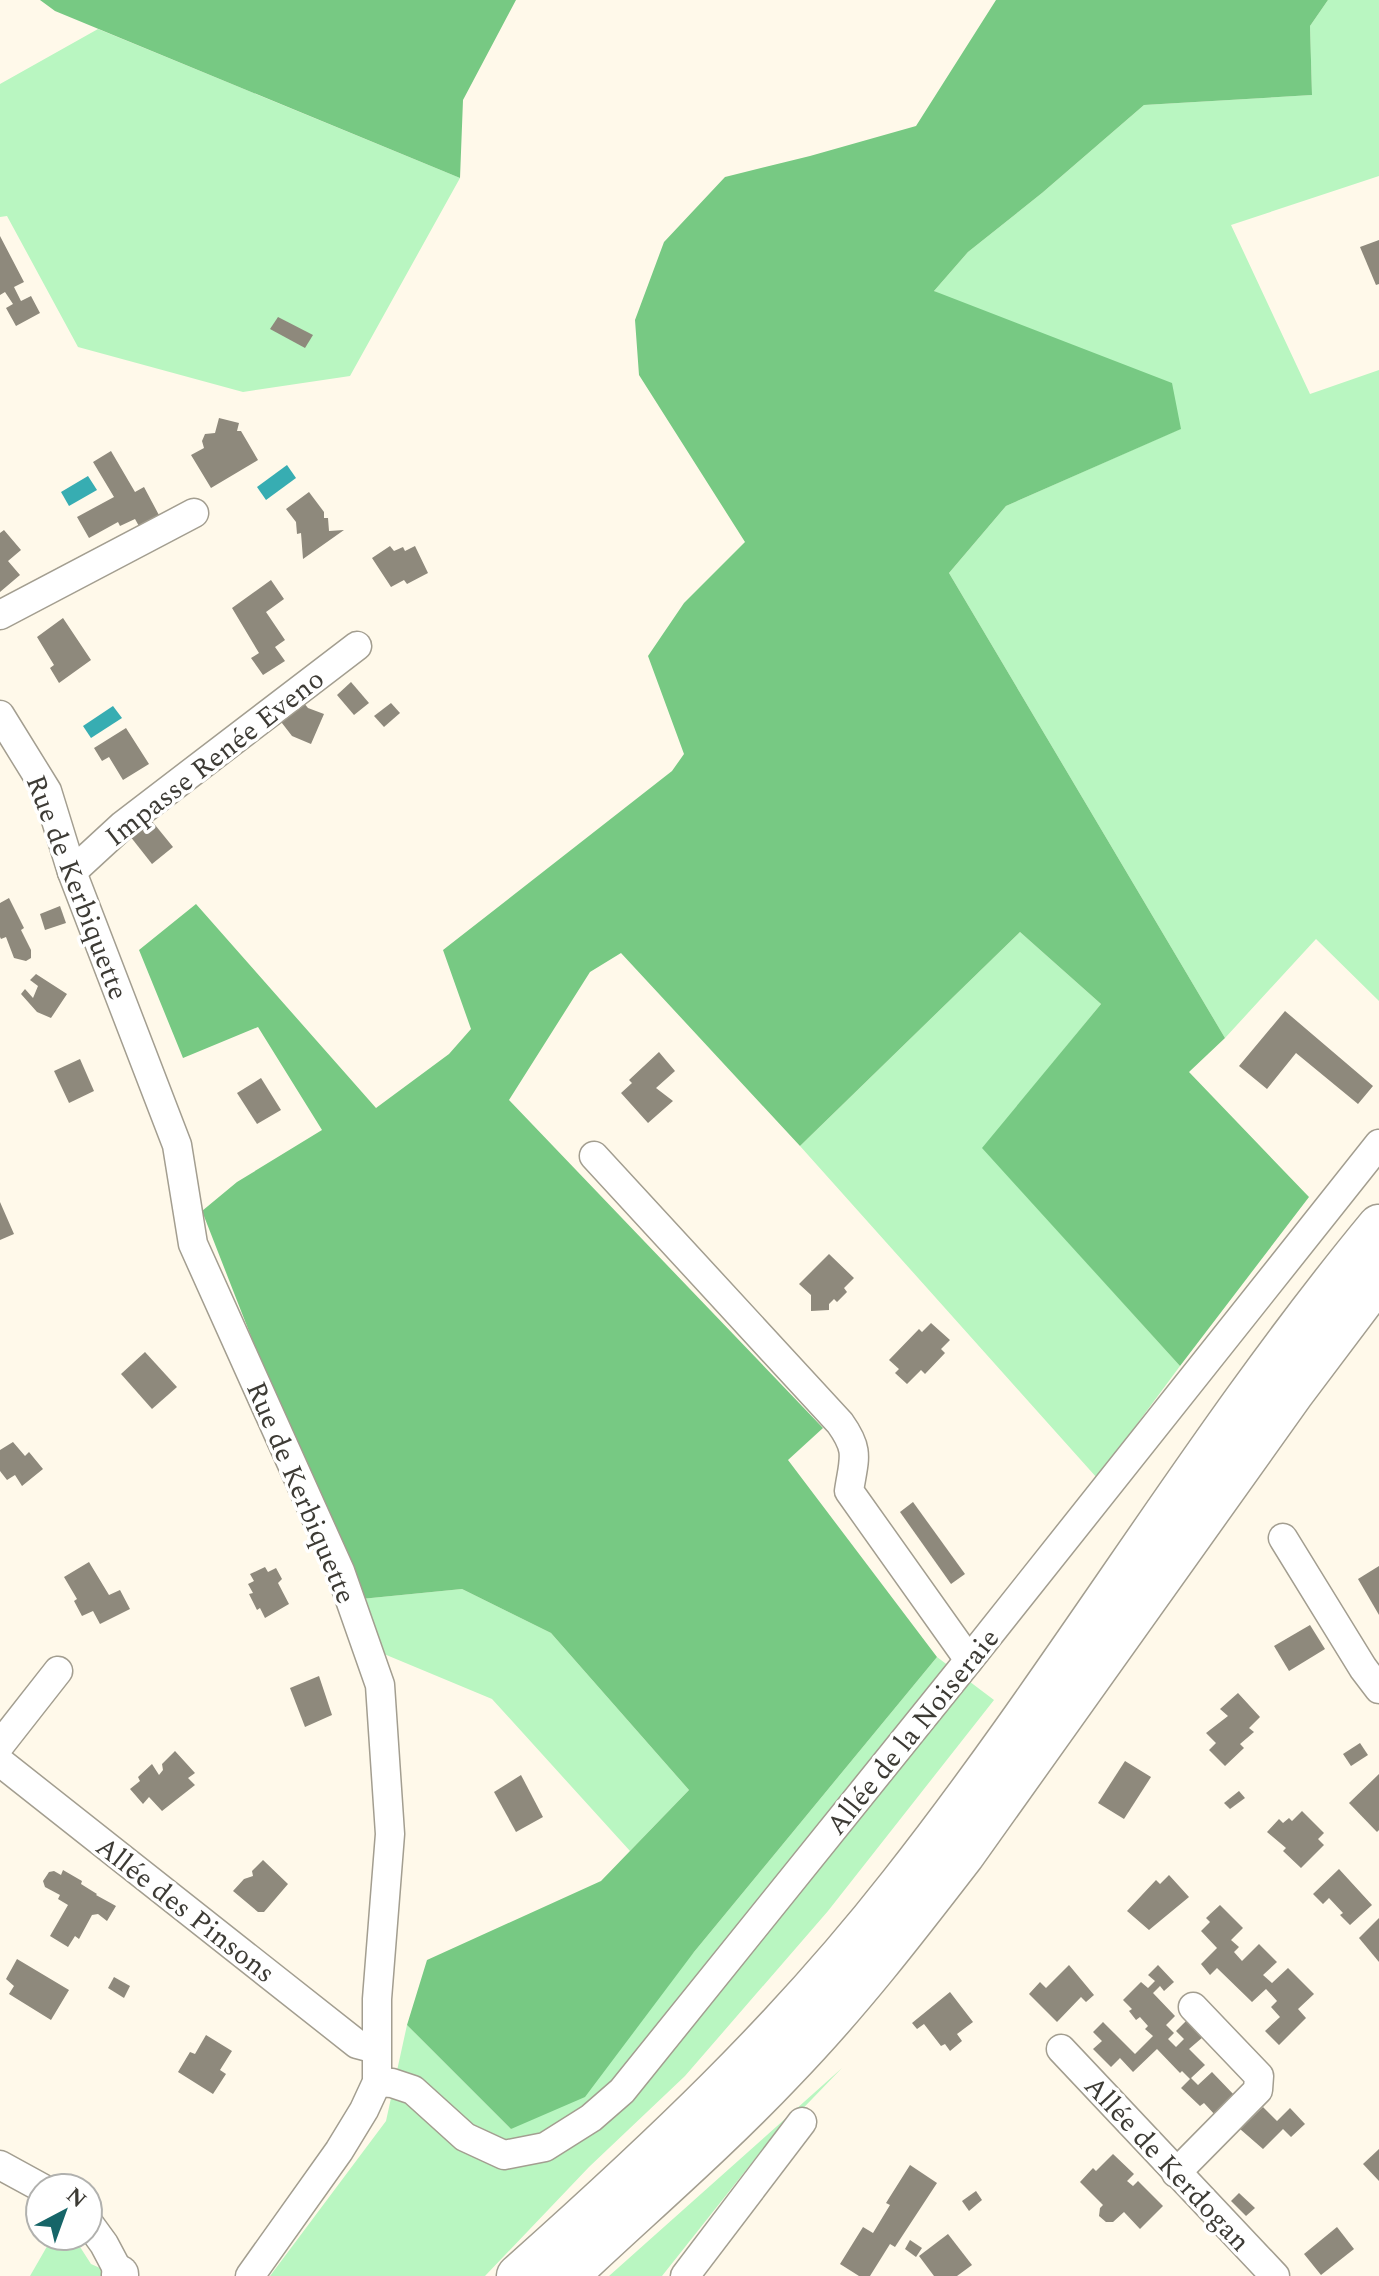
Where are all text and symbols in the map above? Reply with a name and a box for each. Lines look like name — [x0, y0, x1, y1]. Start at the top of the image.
street label: Impasse Renée Eveno — [96, 659, 334, 858]
street label: Rue de Kerbiquette — [14, 769, 139, 1006]
street label: Rue de Kerbiquette — [234, 1375, 367, 1610]
street label: Allée de la Noiseraie — [816, 1619, 1010, 1845]
street label: Allée des Pinsons — [86, 1826, 284, 1994]
street label: Allée de Kerdogan — [1074, 2066, 1260, 2262]
north arrow — [24, 2172, 104, 2252]
text: N — [59, 2180, 94, 2216]

